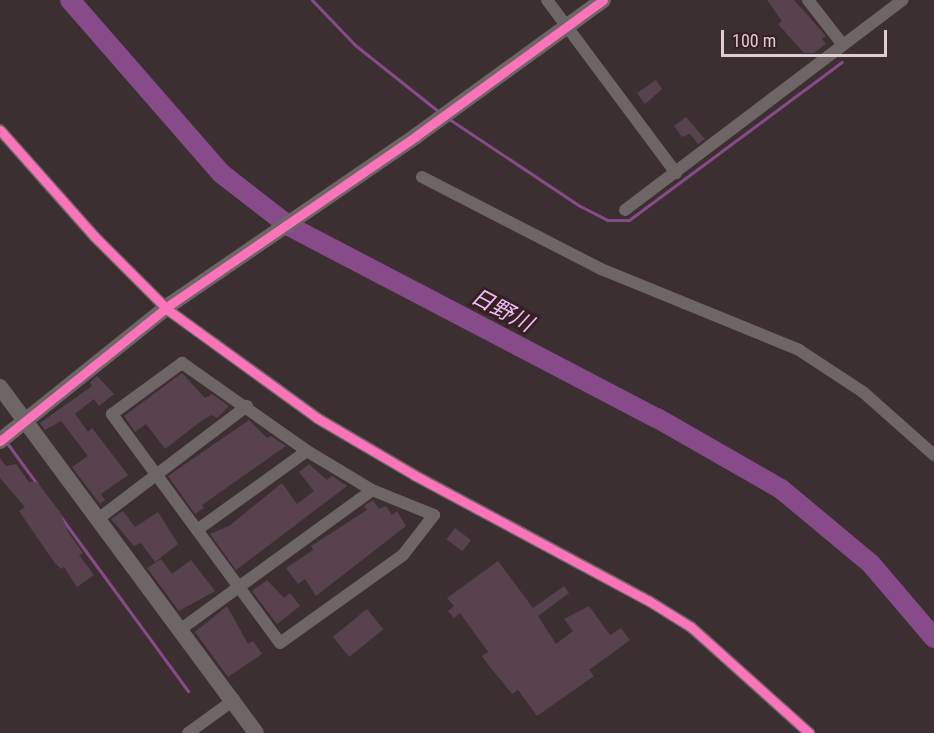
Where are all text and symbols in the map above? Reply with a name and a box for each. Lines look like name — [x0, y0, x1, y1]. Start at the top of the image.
scale bar — [724, 18, 890, 56]
text: 100 m — [732, 30, 776, 51]
water label: 日野川 — [467, 283, 537, 337]

